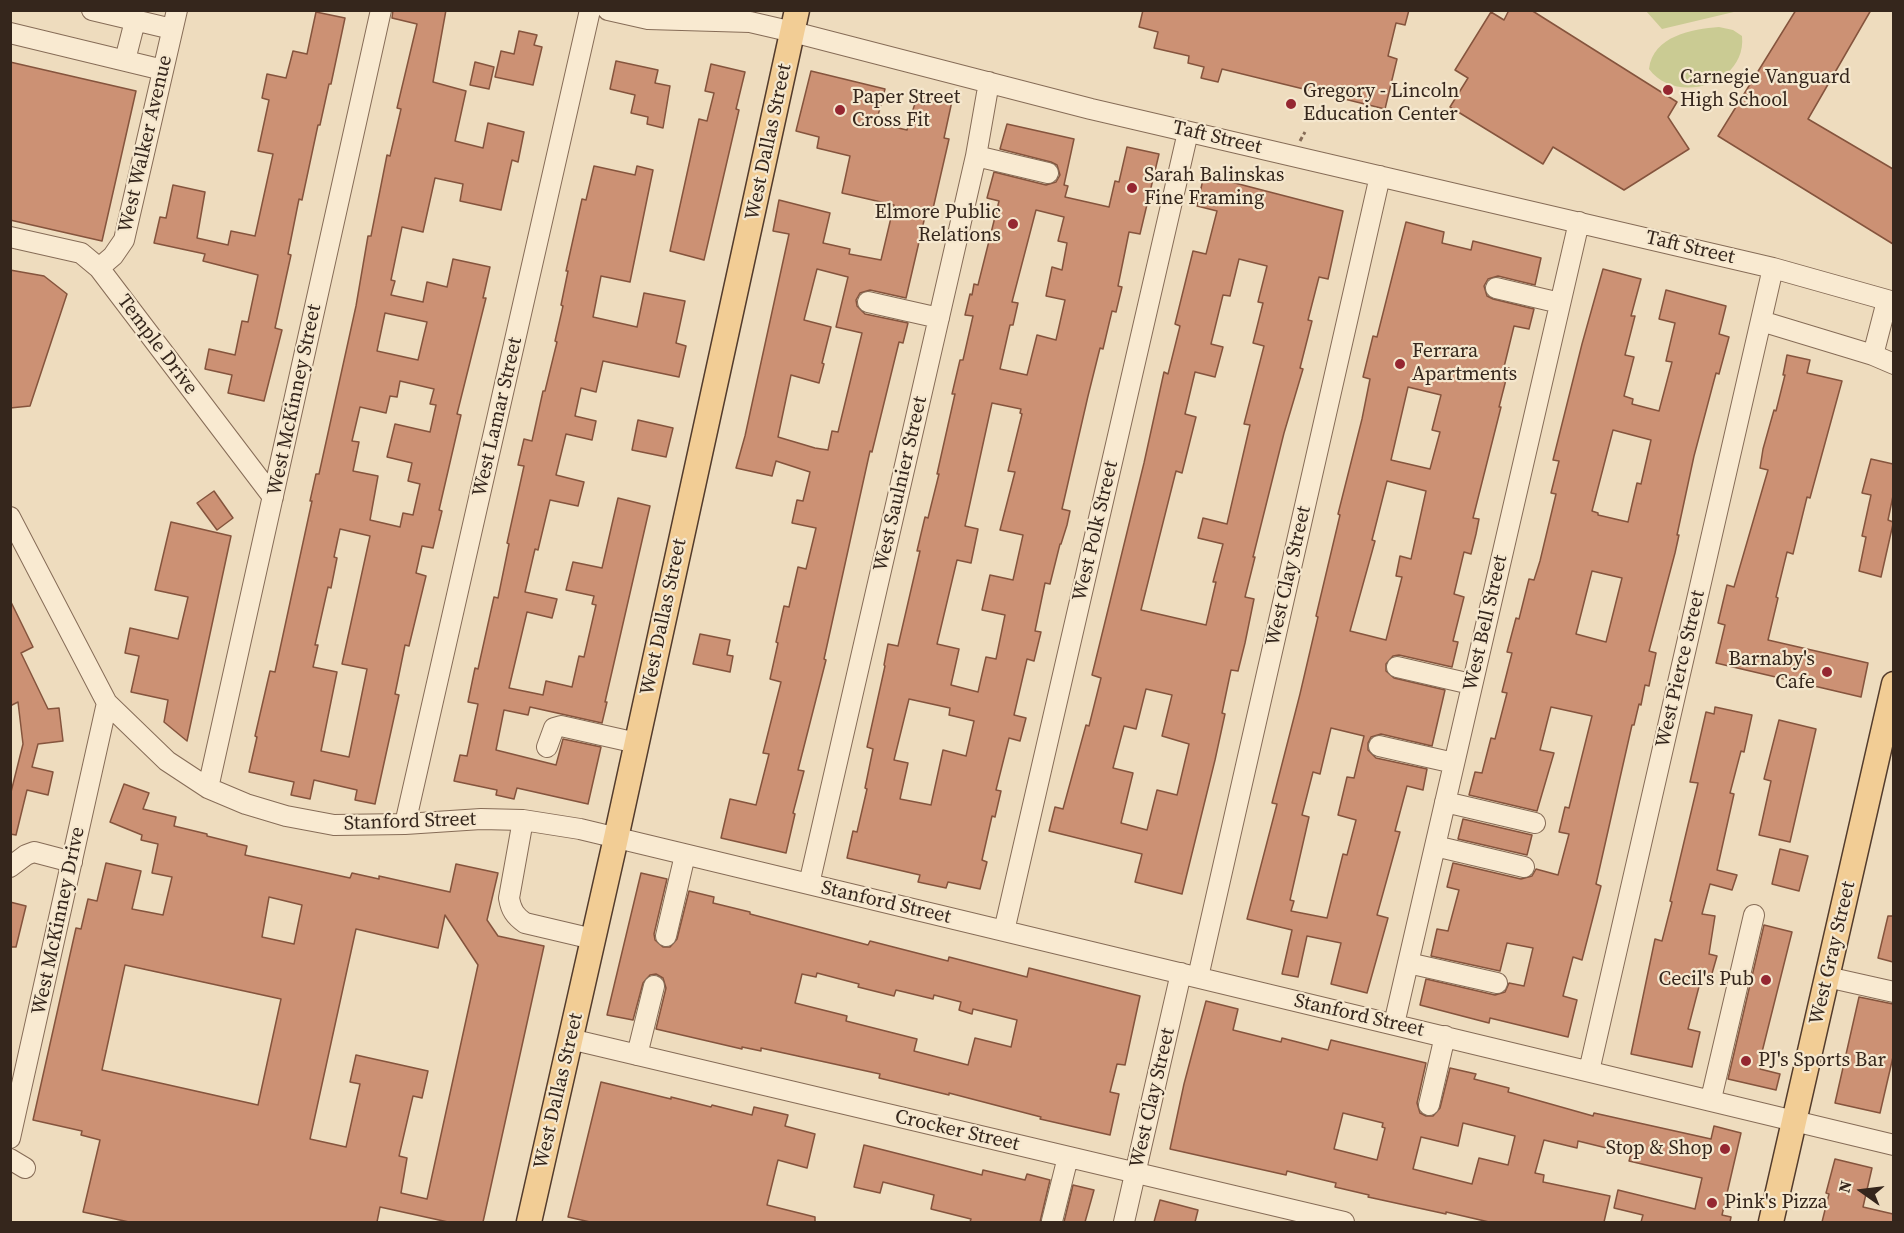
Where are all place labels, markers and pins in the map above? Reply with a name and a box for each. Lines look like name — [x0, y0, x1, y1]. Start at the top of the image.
place label: Carnegie Vanguard High School — [1680, 66, 1850, 113]
place label: Gregory - Lincoln Education Center — [1303, 80, 1459, 127]
marker: Carnegie Vanguard High School — [1661, 83, 1675, 97]
place label: Paper Street Cross Fit — [852, 86, 960, 133]
marker: Gregory - Lincoln Education Center — [1284, 97, 1298, 111]
marker: Paper Street Cross Fit — [833, 103, 847, 117]
place label: Sarah Balinskas Fine Framing — [1144, 164, 1284, 211]
marker: Sarah Balinskas Fine Framing — [1125, 181, 1139, 195]
place label: Elmore Public Relations — [874, 201, 1001, 248]
marker: Elmore Public Relations — [1006, 217, 1020, 231]
place label: Ferrara Apartments — [1412, 340, 1517, 387]
marker: Ferrara Apartments — [1393, 357, 1407, 371]
place label: Barnaby's Cafe — [1728, 648, 1815, 695]
marker: Barnaby's Cafe — [1820, 665, 1834, 679]
place label: Cecil's Pub — [1659, 968, 1754, 992]
marker: Cecil's Pub — [1759, 973, 1773, 987]
place label: PJ's Sports Bar — [1758, 1049, 1886, 1073]
marker: PJ's Sports Bar — [1739, 1054, 1753, 1068]
place label: Stop & Shop — [1606, 1137, 1713, 1161]
marker: Stop & Shop — [1718, 1142, 1732, 1156]
place label: Pink's Pizza — [1724, 1191, 1828, 1215]
marker: Pink's Pizza — [1705, 1196, 1719, 1210]

